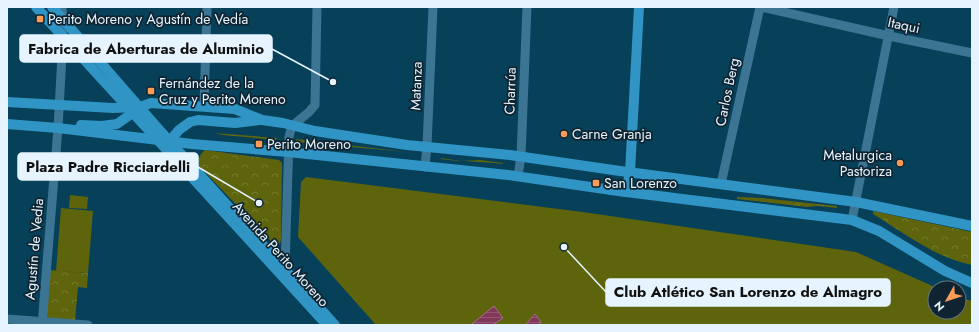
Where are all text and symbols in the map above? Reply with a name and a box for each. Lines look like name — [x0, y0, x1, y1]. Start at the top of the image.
place label: Perito Moreno y Agustín de Vedía — [48, 9, 248, 29]
street label: Itaqui — [886, 12, 922, 38]
marker: Perito Moreno y Agustín de Vedía — [35, 14, 45, 24]
callout: Fabrica de Aberturas de Aluminio — [20, 35, 272, 62]
text: Fabrica de Aberturas de Aluminio — [28, 38, 264, 60]
street label: Carlos Berg — [710, 56, 744, 128]
street label: Matanza — [405, 61, 427, 111]
street label: Charrúa — [499, 67, 521, 115]
place label: Fernández de la Cruz y Perito Moreno — [159, 73, 286, 109]
marker: Fernández de la Cruz y Perito Moreno — [146, 86, 156, 96]
place label: Carne Granja — [572, 124, 652, 144]
marker: Carne Granja — [559, 129, 569, 139]
place label: Perito Moreno — [267, 134, 351, 154]
marker: Perito Moreno — [254, 139, 264, 149]
place label: Metalurgica Pastoriza — [823, 145, 892, 181]
callout: Plaza Padre Ricciardelli — [18, 153, 198, 180]
text: Plaza Padre Ricciardelli — [26, 156, 190, 178]
marker: Metalurgica Pastoriza — [895, 158, 905, 168]
place label: San Lorenzo — [604, 173, 677, 193]
marker: San Lorenzo — [591, 178, 601, 188]
street label: Agustín de Vedia — [20, 197, 48, 301]
street label: Avenida Perito Moreno — [228, 197, 334, 311]
callout: Club Atlético San Lorenzo de Almagro — [606, 279, 890, 306]
north arrow — [927, 280, 967, 320]
text: Club Atlético San Lorenzo de Almagro — [614, 281, 882, 303]
text: N — [930, 298, 948, 315]

